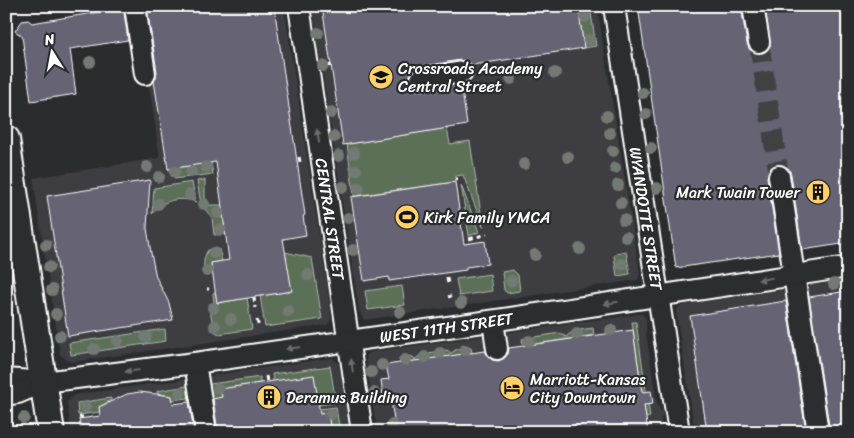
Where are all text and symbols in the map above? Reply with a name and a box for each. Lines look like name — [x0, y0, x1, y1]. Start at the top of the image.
text: N — [41, 26, 57, 53]
north arrow — [28, 28, 78, 78]
place label: Crossroads Academy Central Street — [398, 54, 543, 101]
school or university icon: Crossroads Academy Central Street — [368, 64, 394, 90]
one-way arrow — [314, 128, 322, 144]
street label: WYANDOTTE STREET — [621, 145, 672, 293]
street label: CENTRAL STREET — [307, 156, 354, 283]
place label: Mark Twain Tower — [676, 178, 801, 207]
building icon: Mark Twain Tower — [805, 179, 831, 205]
place label: Kirk Family YMCA — [424, 203, 550, 232]
sports icon: Kirk Family YMCA — [394, 204, 420, 230]
one-way arrow — [757, 276, 773, 284]
one-way arrow — [602, 299, 618, 307]
street label: WEST 11TH STREET — [378, 303, 516, 351]
one-way arrow — [285, 345, 301, 353]
one-way arrow — [348, 358, 356, 374]
place label: Marriott-Kansas City Downtown — [530, 365, 646, 412]
one-way arrow — [124, 367, 140, 375]
hotel icon: Marriott-Kansas City Downtown — [499, 375, 525, 401]
place label: Deramus Building — [286, 383, 407, 412]
building icon: Deramus Building — [256, 384, 282, 410]

